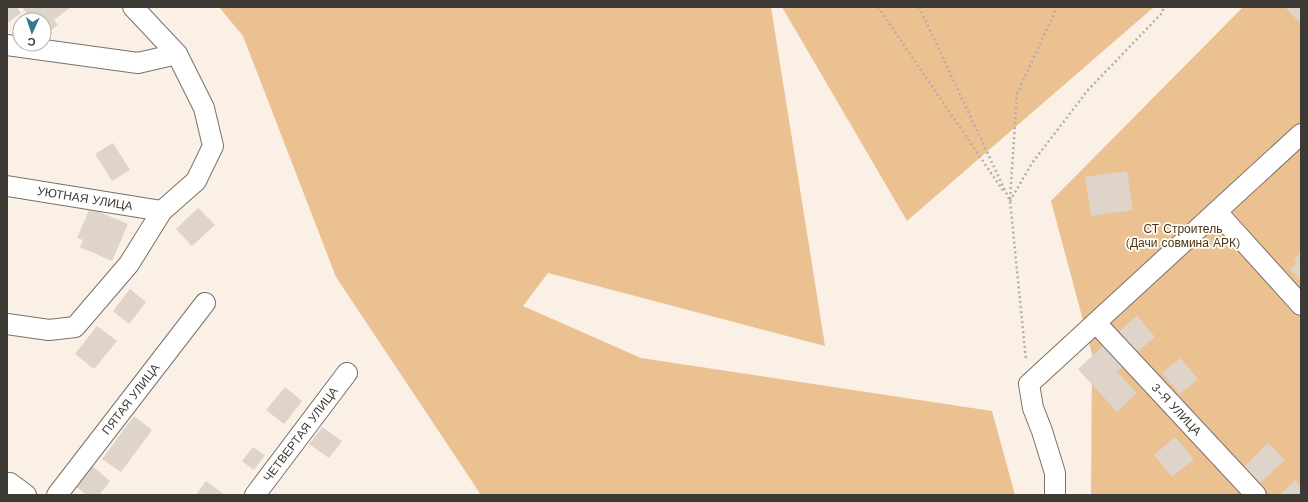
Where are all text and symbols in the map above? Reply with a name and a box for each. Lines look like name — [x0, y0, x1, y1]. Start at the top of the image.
north arrow — [12, 12, 52, 52]
text: С — [27, 35, 36, 48]
street label: УЮТНАЯ УЛИЦА — [36, 184, 134, 213]
park label: СТ Строитель (Дачи совмина АРК) — [1126, 222, 1240, 250]
street label: ПЯТАЯ УЛИЦА — [99, 361, 163, 437]
street label: 3-Я УЛИЦА — [1149, 380, 1204, 439]
street label: ЧЕТВЕРТАЯ УЛИЦА — [260, 384, 341, 485]

